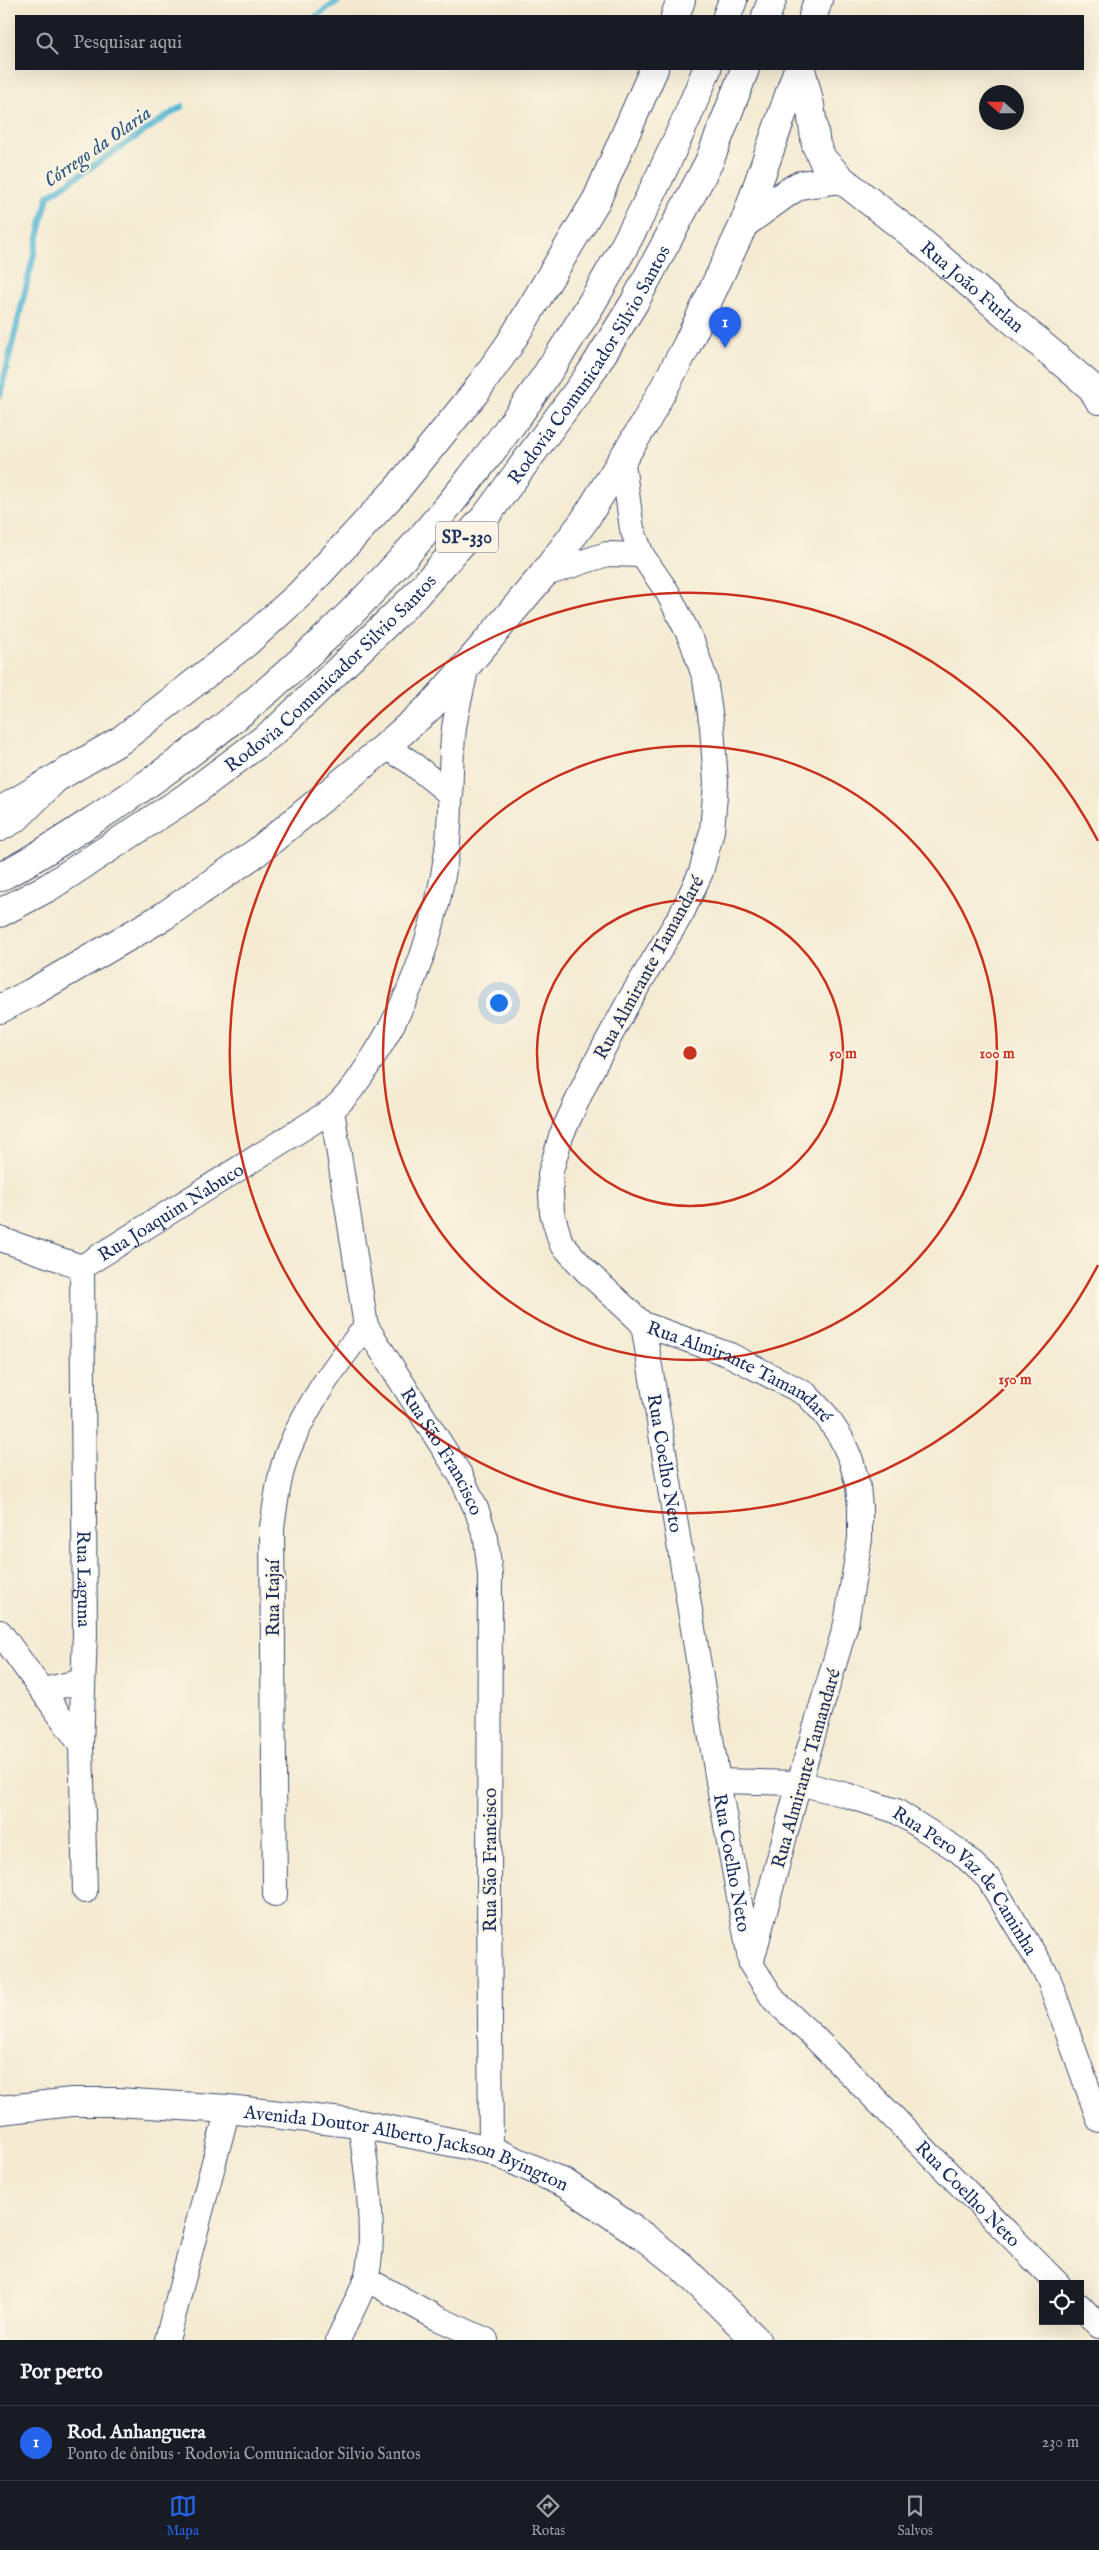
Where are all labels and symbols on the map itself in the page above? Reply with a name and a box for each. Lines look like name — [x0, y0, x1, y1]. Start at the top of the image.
north arrow — [979, 85, 1024, 130]
water label: Córrego da Olaria — [39, 101, 157, 194]
street label: Rua João Furlan — [914, 237, 1028, 339]
street label: Rodovia Comunicador Silvio Santos — [503, 241, 677, 490]
pin: 1 — [709, 307, 741, 348]
road number: SP-330 — [436, 522, 498, 552]
street label: Rodovia Comunicador Silvio Santos — [220, 570, 443, 778]
street label: Rua Almirante Tamandaré — [589, 872, 710, 1064]
your location — [486, 990, 512, 1016]
centre of rings — [681, 1044, 699, 1062]
text: 50 m — [829, 1044, 857, 1063]
text: 100 m — [979, 1044, 1015, 1063]
street label: Rua Joaquim Nabuco — [94, 1158, 249, 1268]
street label: Rua Almirante Tamandaré — [643, 1316, 837, 1428]
text: 150 m — [998, 1370, 1032, 1389]
street label: Rua São Francisco — [394, 1384, 487, 1520]
street label: Rua Coelho Neto — [641, 1392, 687, 1535]
street label: Rua Laguna — [70, 1530, 95, 1628]
street label: Rua Itajaí — [262, 1558, 286, 1637]
street label: Rua Almirante Tamandaré — [767, 1666, 847, 1871]
street label: Rua São Francisco — [479, 1788, 503, 1932]
street label: Rua Coelho Neto — [706, 1792, 755, 1934]
street label: Rua Pero Vaz de Caminha — [887, 1802, 1042, 1960]
street label: Avenida Doutor Alberto Jackson Byington — [241, 2101, 572, 2197]
street label: Rua Coelho Neto — [909, 2136, 1025, 2253]

